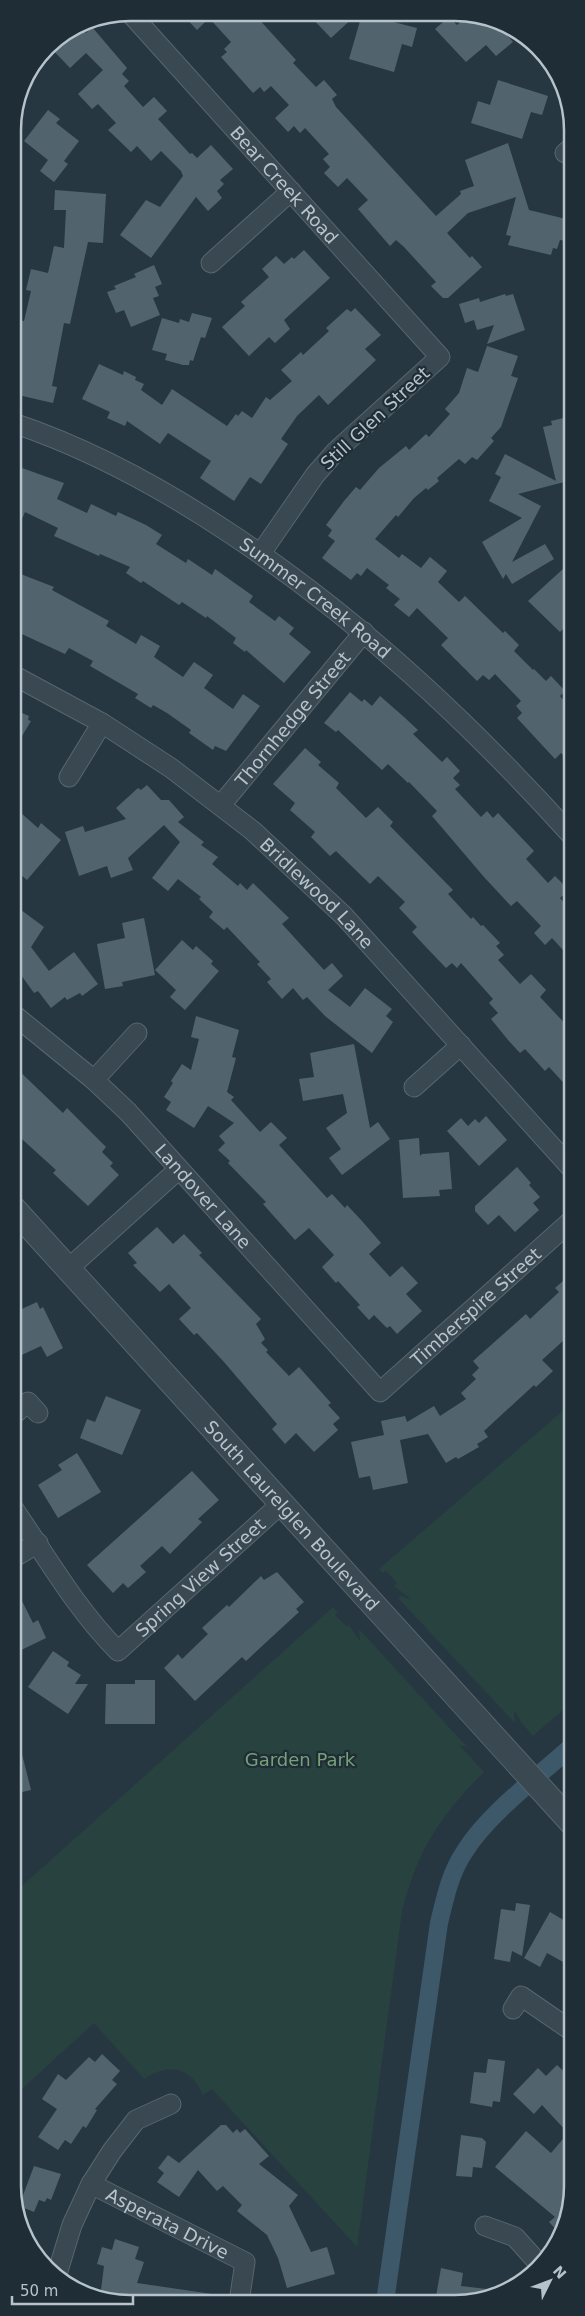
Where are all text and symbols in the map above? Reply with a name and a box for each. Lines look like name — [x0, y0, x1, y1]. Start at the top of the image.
street label: Bear Creek Road — [226, 122, 343, 248]
street label: Still Glen Street — [316, 362, 434, 474]
street label: Summer Creek Road — [236, 533, 395, 662]
street label: Thornhedge Street — [230, 647, 354, 791]
street label: Bridlewood Lane — [256, 833, 378, 952]
street label: Landover Lane — [151, 1139, 256, 1252]
street label: Timberspire Street — [405, 1243, 545, 1371]
street label: South Laurelglen Boulevard — [200, 1416, 384, 1614]
street label: Spring View Street — [131, 1513, 269, 1641]
park label: Garden Park — [245, 1749, 356, 1770]
street label: Asperata Drive — [103, 2183, 232, 2263]
north arrow — [525, 2256, 575, 2306]
text: N — [550, 2263, 570, 2282]
scale bar — [12, 2274, 134, 2306]
text: 50 m — [20, 2282, 58, 2300]

